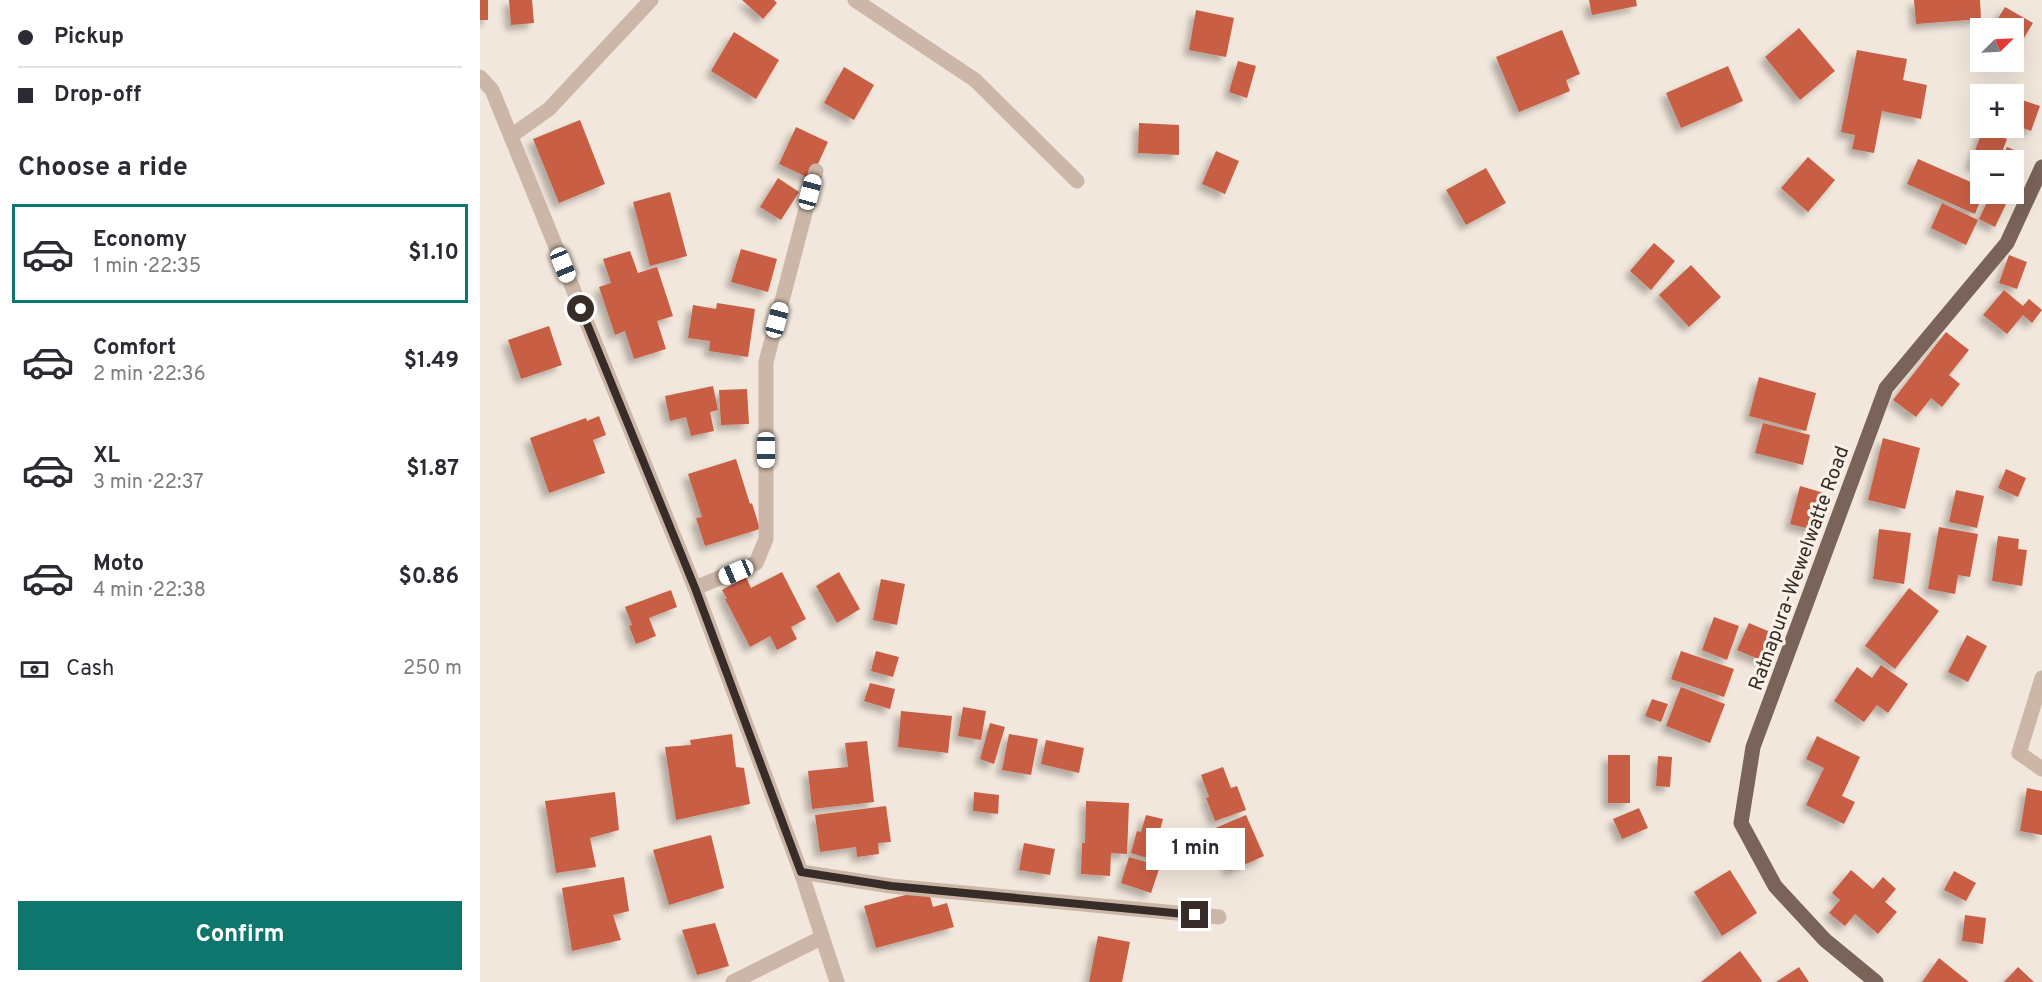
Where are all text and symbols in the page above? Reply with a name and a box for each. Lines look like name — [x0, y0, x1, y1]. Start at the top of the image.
north arrow — [1970, 18, 2024, 72]
map controls — [1970, 18, 2024, 204]
text: Pickup — [54, 24, 124, 51]
text: Drop-off — [54, 82, 141, 109]
button: + — [1970, 84, 2024, 138]
button: − — [1970, 150, 2024, 204]
text: Choose a ride — [18, 151, 188, 185]
car — [797, 172, 823, 212]
icon: car — [21, 227, 75, 281]
text: Economy — [93, 227, 187, 254]
text: $1.10 — [408, 240, 459, 267]
car — [548, 245, 578, 285]
text: 1 min · 22:35 — [93, 254, 201, 280]
route start — [567, 295, 594, 322]
car — [764, 300, 790, 340]
icon: car — [21, 335, 75, 389]
text: Comfort — [93, 335, 176, 362]
text: $1.49 — [404, 348, 459, 375]
text: 2 min · 22:36 — [93, 362, 206, 388]
car — [757, 432, 775, 468]
icon: car — [21, 443, 75, 497]
text: XL — [93, 443, 120, 470]
street label: Ratnapura-Wewelwatte Road — [1743, 443, 1856, 694]
text: $1.87 — [406, 456, 459, 483]
text: 3 min · 22:37 — [93, 470, 204, 496]
icon: car — [21, 551, 75, 605]
text: Moto — [93, 551, 144, 578]
car — [716, 557, 756, 587]
text: $0.86 — [399, 564, 459, 591]
text: 4 min · 22:38 — [93, 578, 206, 604]
icon: cash — [18, 653, 51, 686]
text: Cash — [66, 656, 115, 683]
text: 250 m — [403, 656, 462, 682]
callout: 1 min — [1146, 828, 1244, 870]
text: 1 min — [1171, 836, 1220, 862]
button: Confirm — [18, 901, 462, 970]
route end — [1181, 901, 1208, 928]

